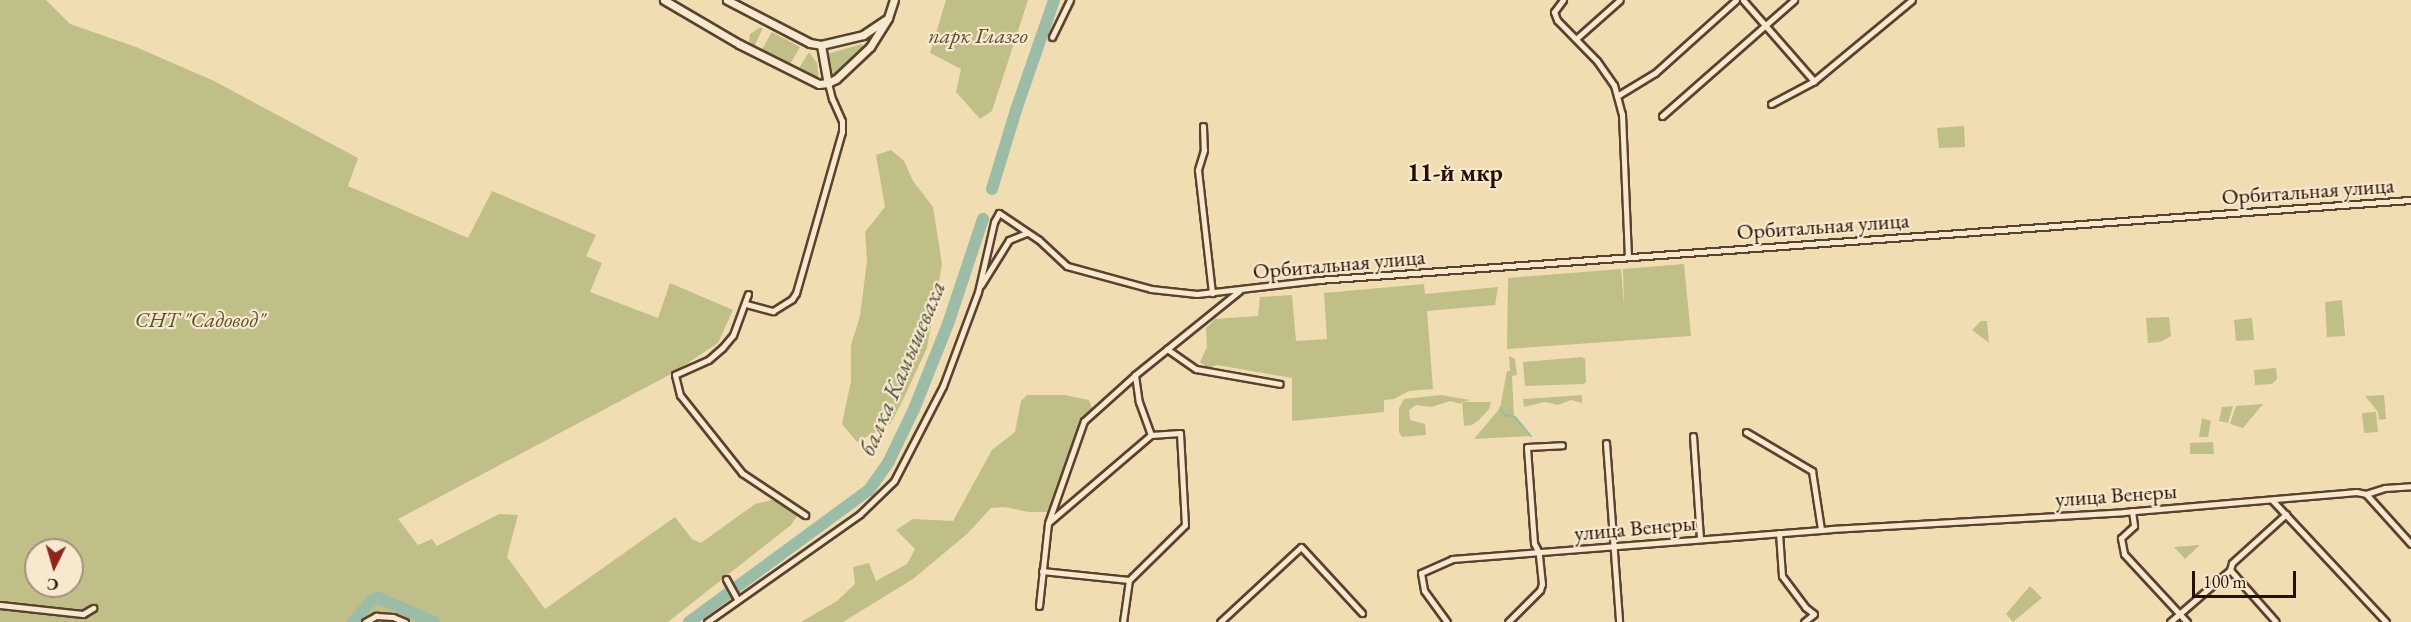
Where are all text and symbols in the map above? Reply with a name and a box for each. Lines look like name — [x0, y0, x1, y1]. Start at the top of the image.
park label: парк Глазго — [928, 23, 1028, 49]
district label: 11-й мкр — [1407, 159, 1503, 187]
street label: Орбитальная улица — [2221, 172, 2395, 210]
street label: Орбитальная улица — [1736, 207, 1910, 245]
street label: Орбитальная улица — [1252, 243, 1426, 285]
water label: балка Камышеваха — [852, 276, 952, 460]
park label: СНТ "Садовод" — [135, 307, 265, 333]
street label: улица Венеры — [2054, 478, 2178, 512]
street label: улица Венеры — [1573, 510, 1697, 546]
north arrow — [24, 538, 84, 598]
scale bar — [2195, 559, 2298, 597]
text: 100 m — [2203, 570, 2247, 593]
text: С — [46, 573, 59, 595]

